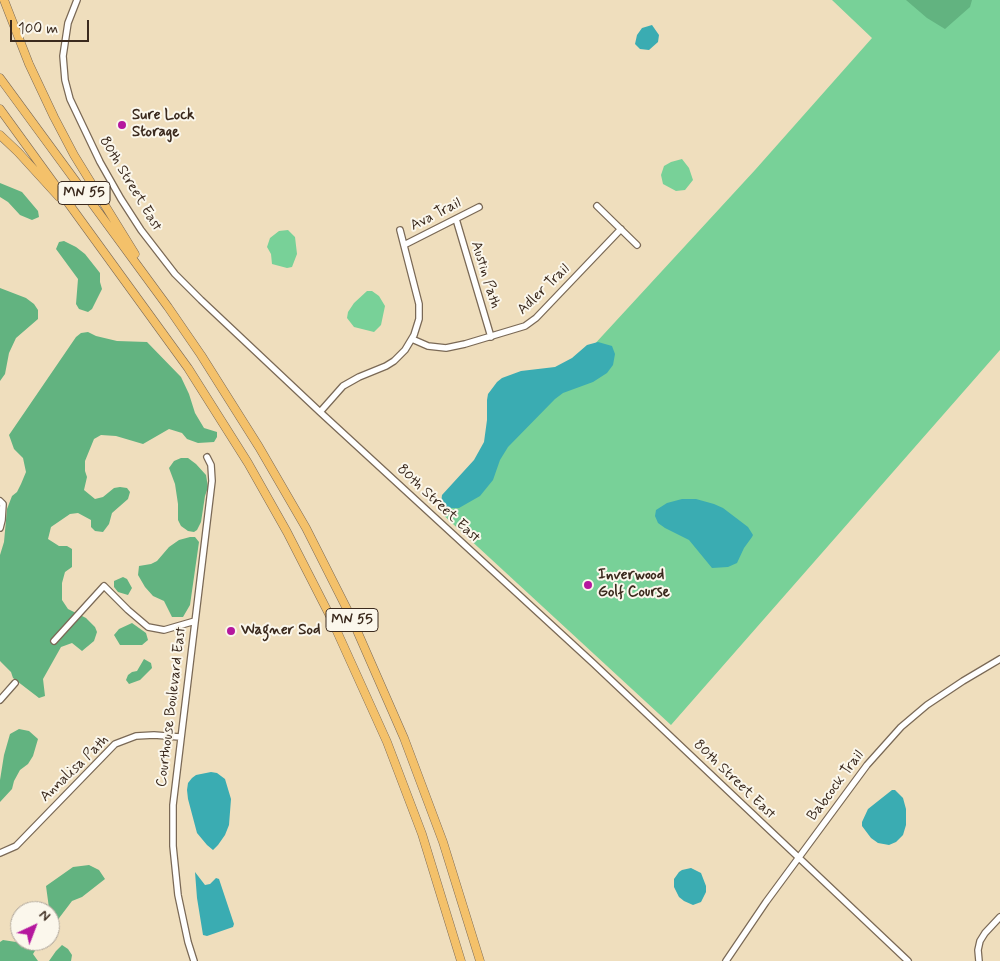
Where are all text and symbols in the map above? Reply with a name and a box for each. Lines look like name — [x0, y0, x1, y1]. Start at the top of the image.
scale bar — [12, 10, 91, 42]
text: 100 m — [18, 19, 58, 39]
place label: Sure Lock Storage — [132, 107, 195, 142]
marker: Sure Lock Storage — [116, 119, 128, 131]
street label: 80th Street East — [95, 133, 165, 235]
road number: MN 55 — [58, 182, 110, 204]
street label: Ava Trail — [408, 195, 464, 235]
street label: Austin Path — [466, 239, 504, 311]
street label: Adler Trail — [514, 261, 574, 319]
street label: 80th Street East — [393, 461, 483, 547]
place label: Inverwood Golf Course — [598, 567, 670, 602]
marker: Inverwood Golf Course — [582, 579, 594, 591]
road number: MN 55 — [326, 608, 378, 632]
place label: Wagner Sod — [241, 622, 320, 640]
marker: Wagner Sod — [225, 625, 237, 637]
street label: Courthouse Boulevard East — [153, 626, 191, 788]
street label: Annalisa Path — [37, 732, 113, 806]
street label: 80th Street East — [689, 736, 779, 824]
street label: Babcock Trail — [804, 747, 868, 825]
north arrow — [10, 901, 60, 951]
text: N — [35, 906, 54, 926]

